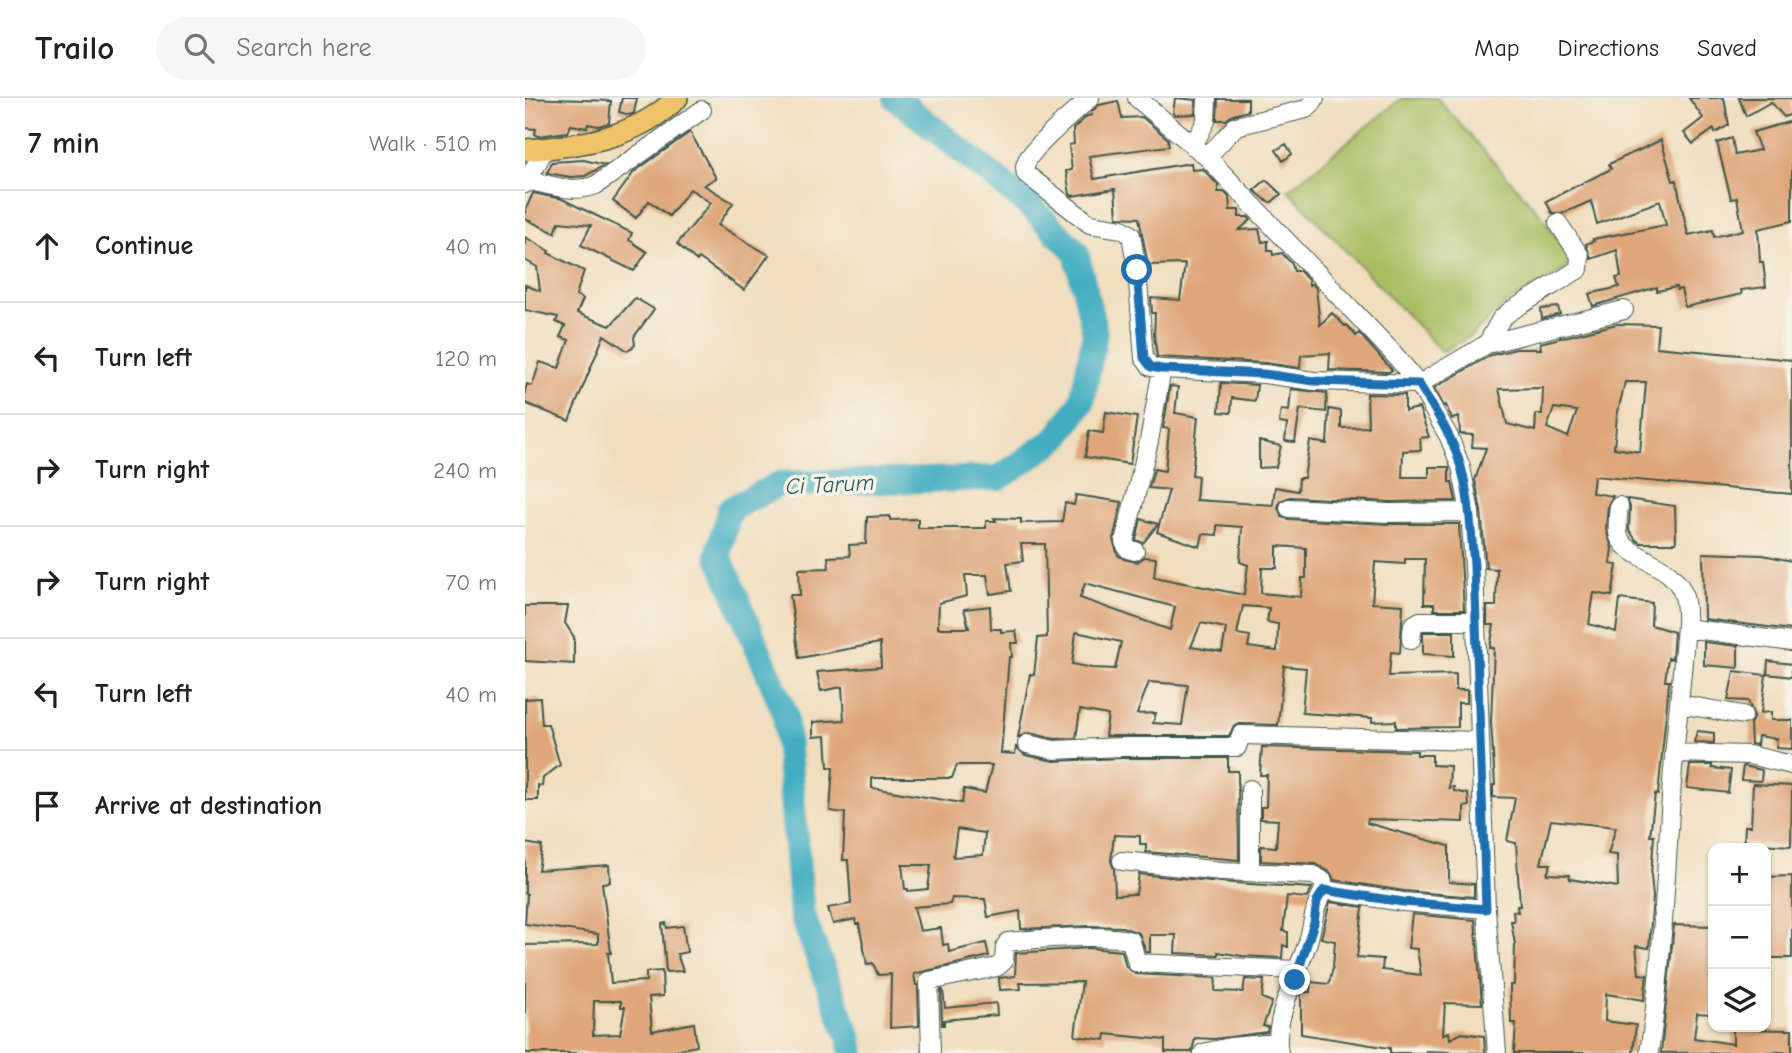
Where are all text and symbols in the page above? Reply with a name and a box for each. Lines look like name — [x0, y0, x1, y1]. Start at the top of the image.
search box — [156, 17, 646, 80]
text: Trailo — [35, 29, 114, 67]
icon: search — [180, 29, 218, 67]
text: Search here — [236, 33, 372, 63]
text: Map — [1474, 34, 1520, 62]
text: Directions — [1558, 34, 1659, 62]
text: Saved — [1697, 34, 1757, 62]
text: 7 min — [28, 126, 100, 161]
text: Walk · 510 m — [369, 130, 497, 157]
icon: ahead — [28, 227, 66, 265]
text: Continue — [95, 231, 193, 261]
text: 40 m — [445, 233, 497, 260]
route start — [1121, 254, 1152, 285]
icon: left — [28, 339, 66, 377]
text: Turn left — [95, 343, 192, 373]
text: 120 m — [435, 345, 497, 372]
icon: right — [28, 451, 66, 489]
text: Turn right — [95, 455, 209, 485]
text: 240 m — [433, 457, 497, 484]
water label: Ci Tarum — [785, 469, 875, 500]
icon: right — [28, 563, 66, 601]
text: Turn right — [95, 567, 209, 597]
text: 70 m — [445, 569, 497, 596]
icon: left — [28, 675, 66, 713]
text: Turn left — [95, 679, 192, 709]
text: 40 m — [445, 681, 497, 708]
icon: arrive — [28, 787, 66, 825]
text: Arrive at destination — [95, 791, 322, 821]
map controls — [1708, 843, 1771, 1032]
button: + — [1708, 843, 1771, 906]
button: − — [1708, 906, 1771, 969]
route end — [1279, 964, 1310, 995]
button: layers — [1708, 969, 1771, 1032]

